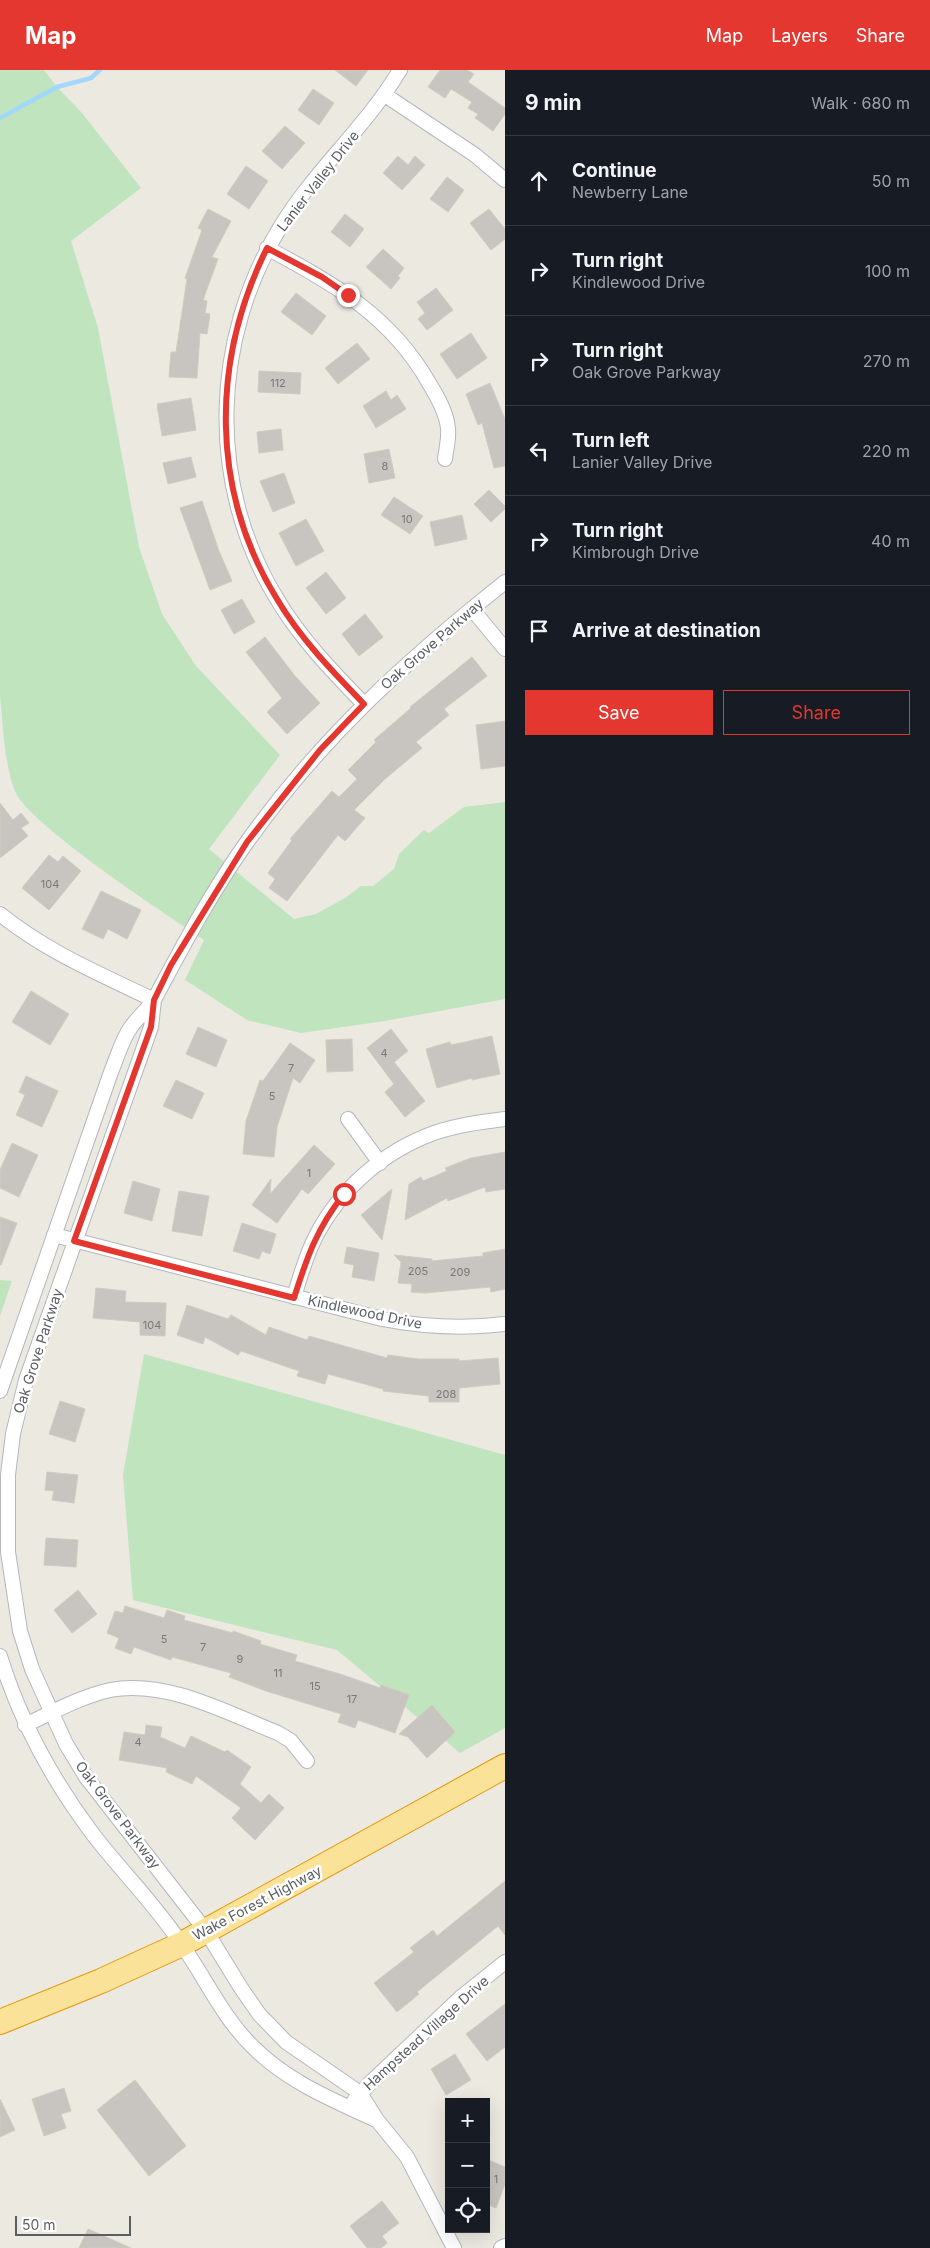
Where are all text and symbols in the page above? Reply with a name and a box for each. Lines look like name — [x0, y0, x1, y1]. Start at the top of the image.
text: Map — [25, 21, 76, 50]
text: Map — [706, 25, 743, 46]
text: Layers — [771, 25, 828, 46]
text: Share — [856, 25, 905, 46]
text: 9 min — [525, 90, 582, 115]
text: Walk · 680 m — [811, 93, 910, 113]
street label: Lanier Valley Drive — [273, 127, 362, 234]
text: Continue — [572, 159, 657, 182]
icon: ahead — [525, 167, 553, 195]
text: 50 m — [872, 171, 910, 191]
text: Newberry Lane — [572, 182, 688, 202]
text: Turn right — [572, 249, 663, 272]
icon: right — [525, 257, 553, 285]
text: 100 m — [865, 261, 910, 281]
text: Kindlewood Drive — [572, 272, 705, 292]
route end — [337, 284, 360, 307]
text: Turn right — [572, 339, 663, 362]
icon: right — [525, 347, 553, 375]
text: 270 m — [863, 351, 910, 371]
text: Oak Grove Parkway — [572, 362, 721, 382]
house number: 112 — [270, 376, 286, 390]
text: Turn left — [572, 429, 650, 452]
icon: left — [525, 437, 553, 465]
text: 220 m — [862, 441, 910, 461]
text: Lanier Valley Drive — [572, 452, 712, 472]
house number: 8 — [382, 459, 389, 473]
house number: 10 — [401, 512, 413, 526]
text: Turn right — [572, 519, 663, 542]
icon: right — [525, 527, 553, 555]
text: 40 m — [871, 531, 910, 551]
text: Kimbrough Drive — [572, 542, 699, 562]
street label: Oak Grove Parkway — [377, 594, 487, 693]
icon: arrive — [525, 617, 553, 645]
text: Arrive at destination — [572, 619, 761, 642]
button: Save — [525, 690, 713, 735]
button: Share — [723, 690, 910, 735]
house number: 104 — [41, 877, 59, 891]
house number: 4 — [380, 1046, 388, 1060]
house number: 7 — [288, 1061, 294, 1075]
house number: 5 — [269, 1089, 276, 1103]
house number: 1 — [307, 1166, 311, 1180]
route start — [333, 1183, 356, 1206]
house number: 205 — [408, 1264, 428, 1278]
house number: 209 — [450, 1265, 470, 1279]
street label: Oak Grove Parkway — [9, 1286, 66, 1416]
street label: Kindlewood Drive — [306, 1291, 424, 1332]
house number: 104 — [143, 1318, 161, 1332]
house number: 208 — [436, 1387, 456, 1401]
house number: 5 — [161, 1632, 168, 1646]
house number: 7 — [200, 1640, 206, 1654]
house number: 9 — [237, 1652, 244, 1666]
house number: 11 — [274, 1666, 282, 1680]
house number: 15 — [309, 1679, 321, 1693]
house number: 17 — [347, 1692, 357, 1706]
house number: 4 — [134, 1735, 142, 1749]
street label: Oak Grove Parkway — [72, 1757, 165, 1872]
street label: Wake Forest Highway — [190, 1861, 324, 1944]
street label: Hampstead Village Drive — [360, 1972, 492, 2093]
map controls — [445, 2098, 490, 2233]
button: + — [445, 2098, 490, 2143]
button: − — [445, 2143, 490, 2188]
house number: 1 — [494, 2172, 498, 2186]
button: locate — [445, 2188, 490, 2233]
scale bar — [15, 2213, 131, 2236]
text: 50 m — [22, 2216, 56, 2233]

